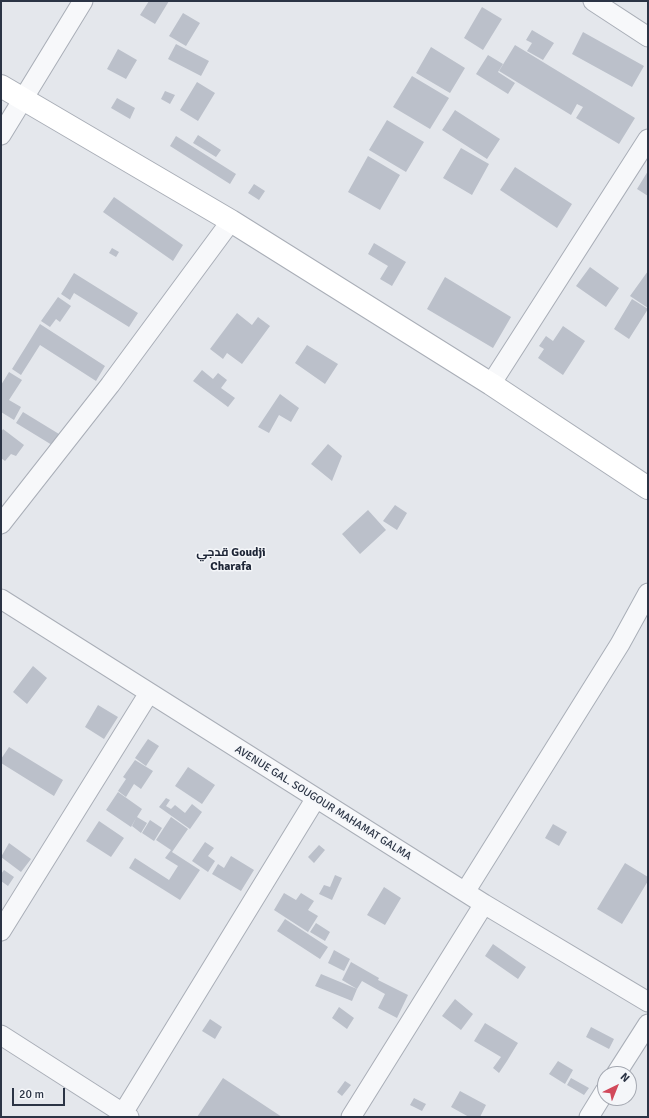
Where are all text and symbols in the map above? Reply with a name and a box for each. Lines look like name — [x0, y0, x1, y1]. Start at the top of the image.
district label: قدجي Goudji Charafa — [196, 546, 266, 574]
street label: AVENUE GAL. SOUGOUR MAHAMAT GALMA — [232, 743, 414, 863]
north arrow — [597, 1066, 637, 1106]
text: N — [618, 1070, 632, 1085]
scale bar — [14, 1080, 67, 1106]
text: 20 m — [19, 1087, 44, 1102]

